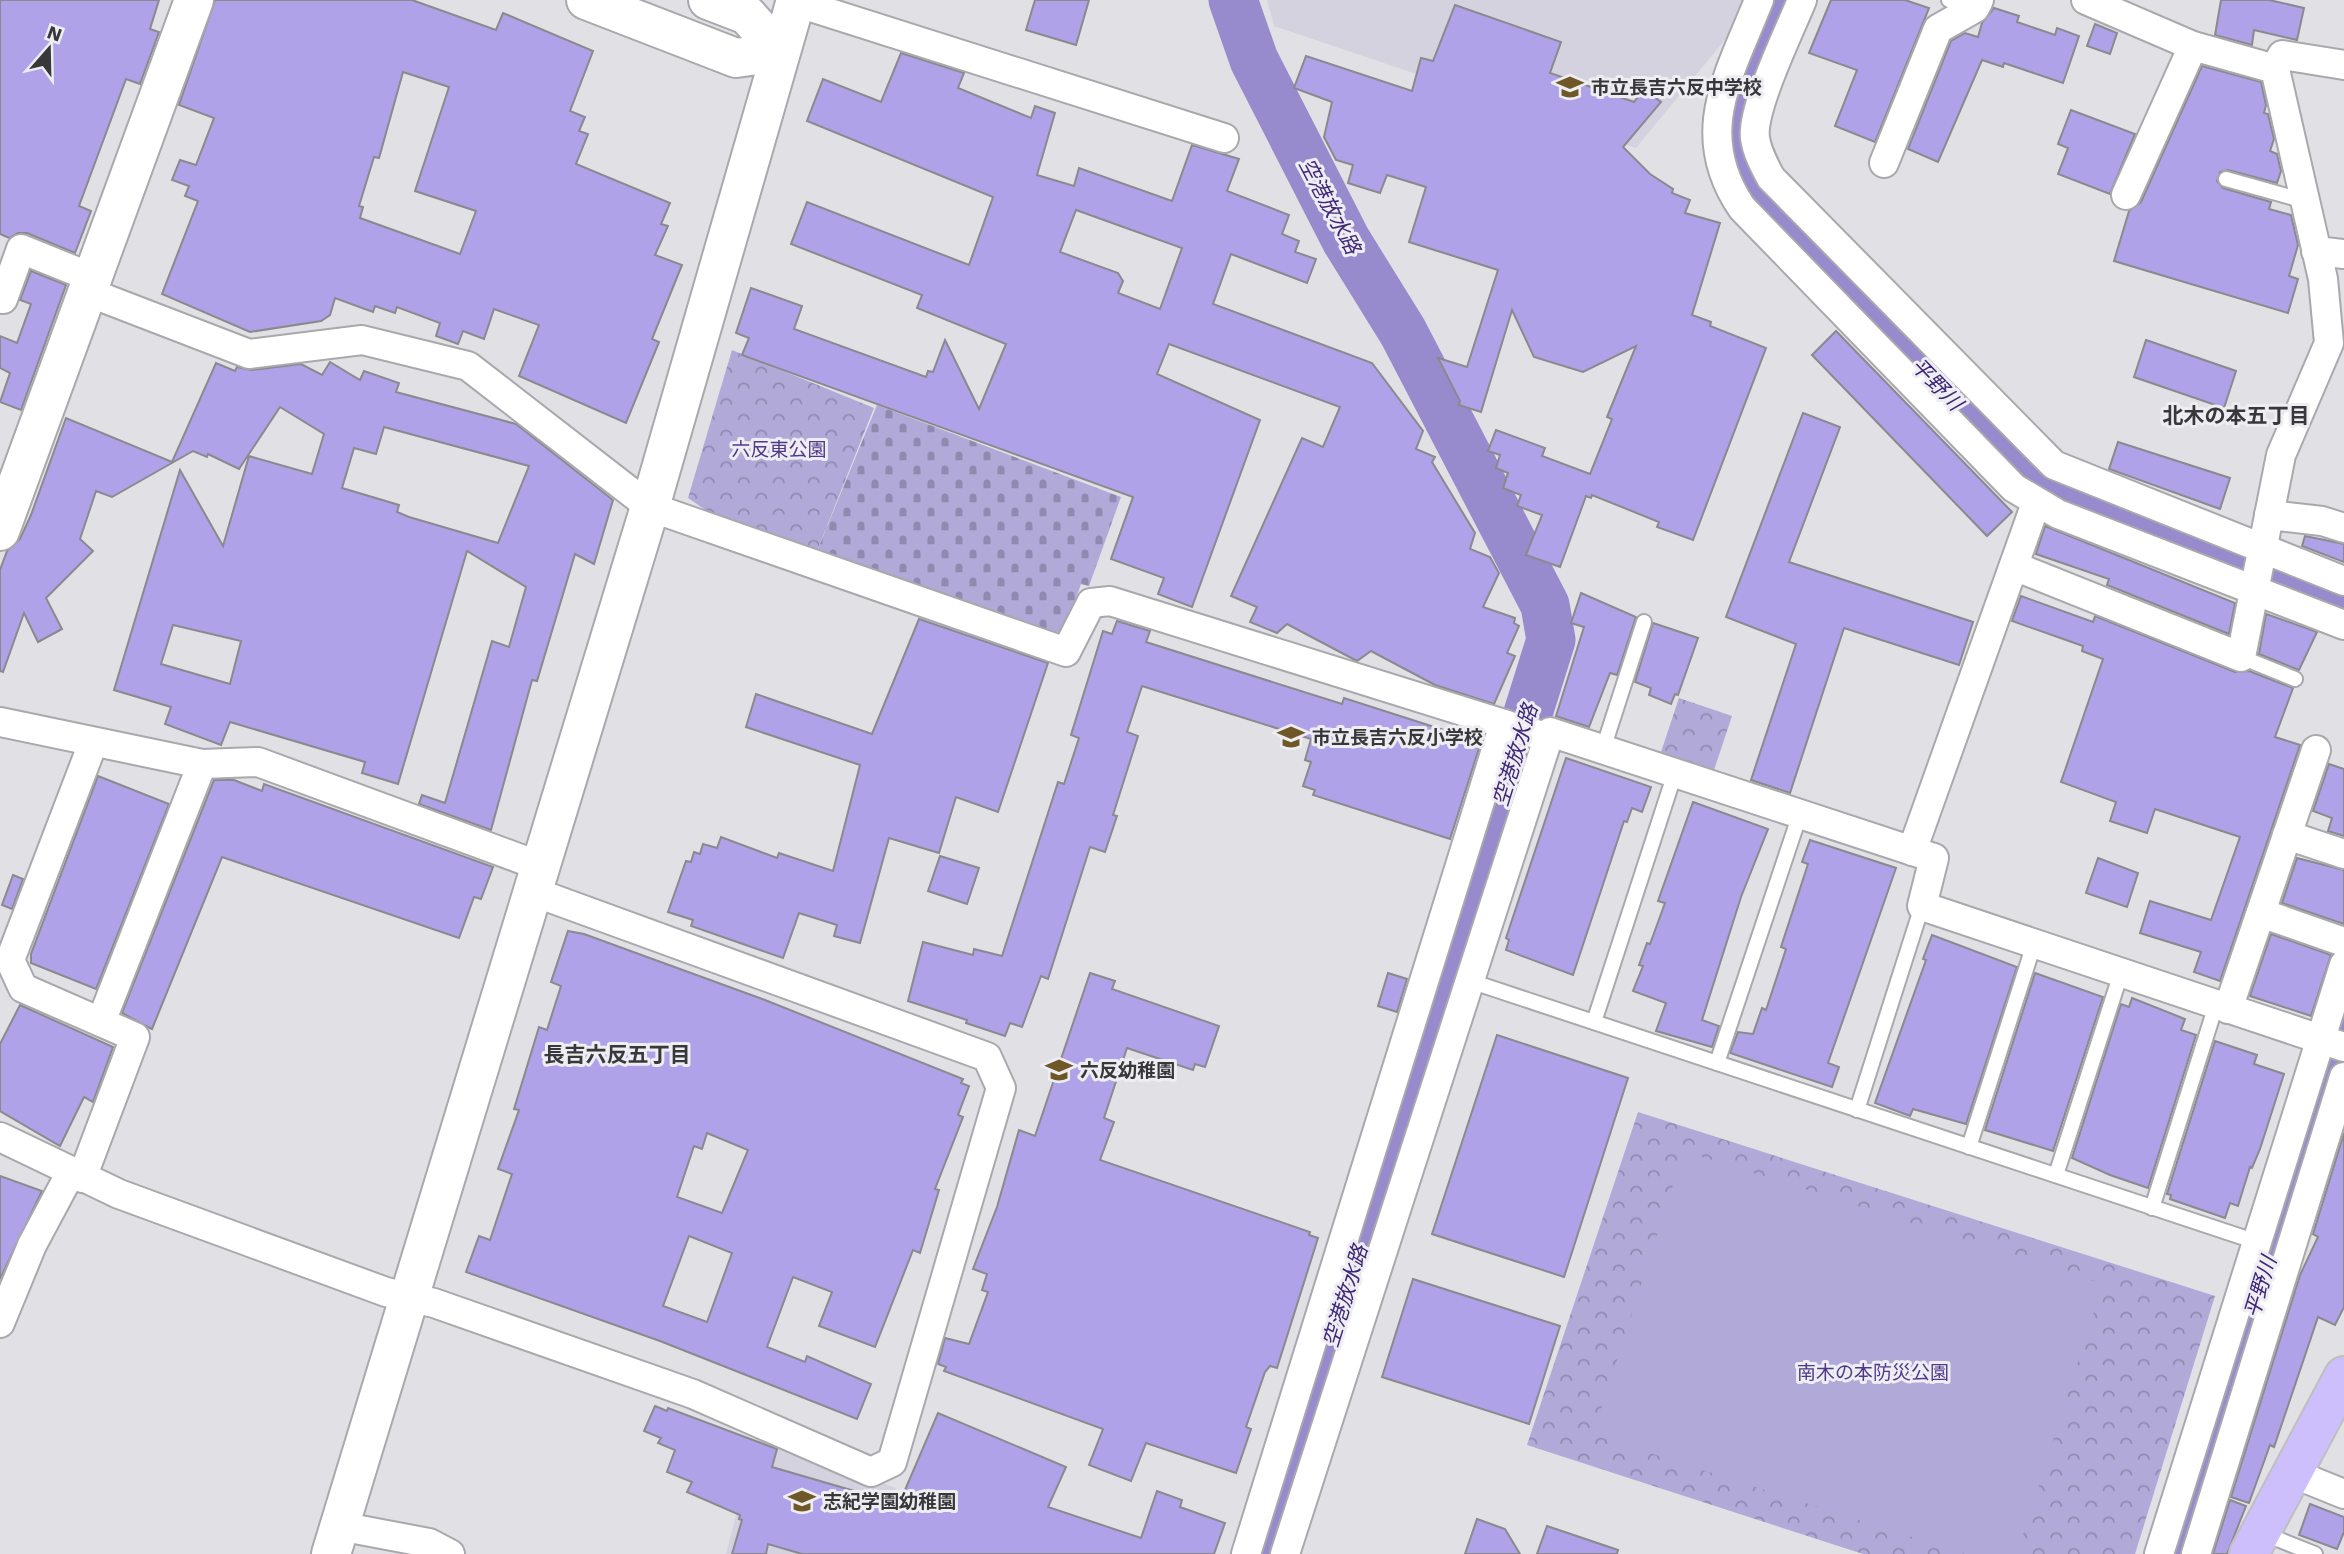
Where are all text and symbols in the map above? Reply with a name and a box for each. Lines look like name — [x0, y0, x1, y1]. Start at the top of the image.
north arrow — [14, 14, 84, 84]
text: N — [44, 20, 65, 47]
school or university icon: 市立長吉六反中学校 — [1555, 72, 1585, 102]
place label: 市立長吉六反中学校 — [1591, 76, 1762, 99]
water label: 空港放水路 — [1294, 154, 1367, 260]
water label: 平野川 — [1906, 353, 1969, 417]
district label: 北木の本五丁目 — [2163, 403, 2310, 428]
park label: 六反東公園 — [731, 438, 827, 461]
water label: 空港放水路 — [1488, 699, 1543, 809]
school or university icon: 市立長吉六反小学校 — [1276, 722, 1306, 752]
place label: 市立長吉六反小学校 — [1312, 726, 1483, 749]
district label: 長吉六反五丁目 — [544, 1042, 691, 1067]
school or university icon: 六反幼稚園 — [1044, 1055, 1074, 1085]
place label: 六反幼稚園 — [1080, 1059, 1175, 1082]
water label: 空港放水路 — [1318, 1240, 1373, 1350]
water label: 平野川 — [2239, 1251, 2282, 1321]
park label: 南木の本防災公園 — [1797, 1361, 1949, 1384]
school or university icon: 志紀学園幼稚園 — [787, 1486, 817, 1516]
place label: 志紀学園幼稚園 — [823, 1490, 956, 1513]

